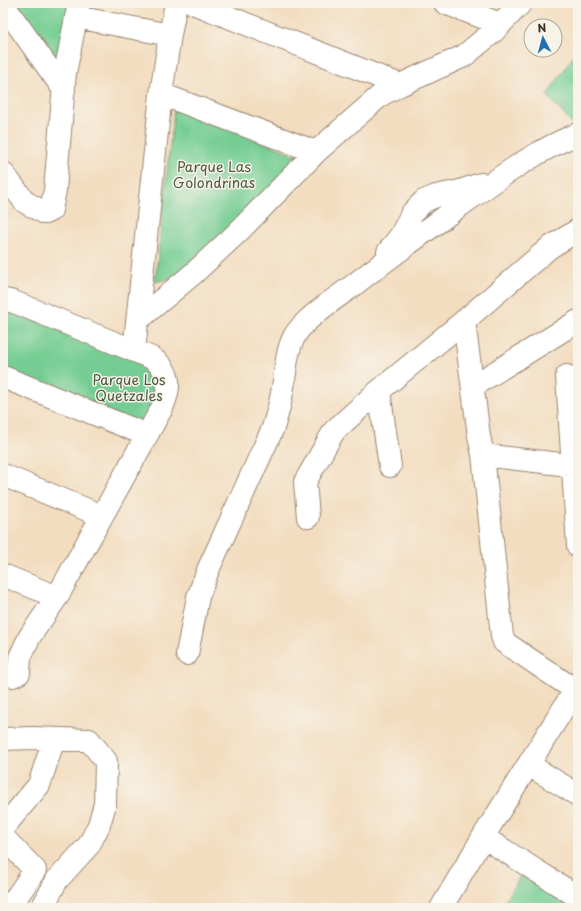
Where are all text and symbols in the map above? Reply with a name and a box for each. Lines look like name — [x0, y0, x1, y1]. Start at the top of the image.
north arrow — [523, 18, 563, 58]
text: N — [537, 19, 547, 36]
park label: Parque Las Golondrinas — [173, 156, 255, 193]
park label: Parque Los Quetzales — [92, 369, 166, 406]

